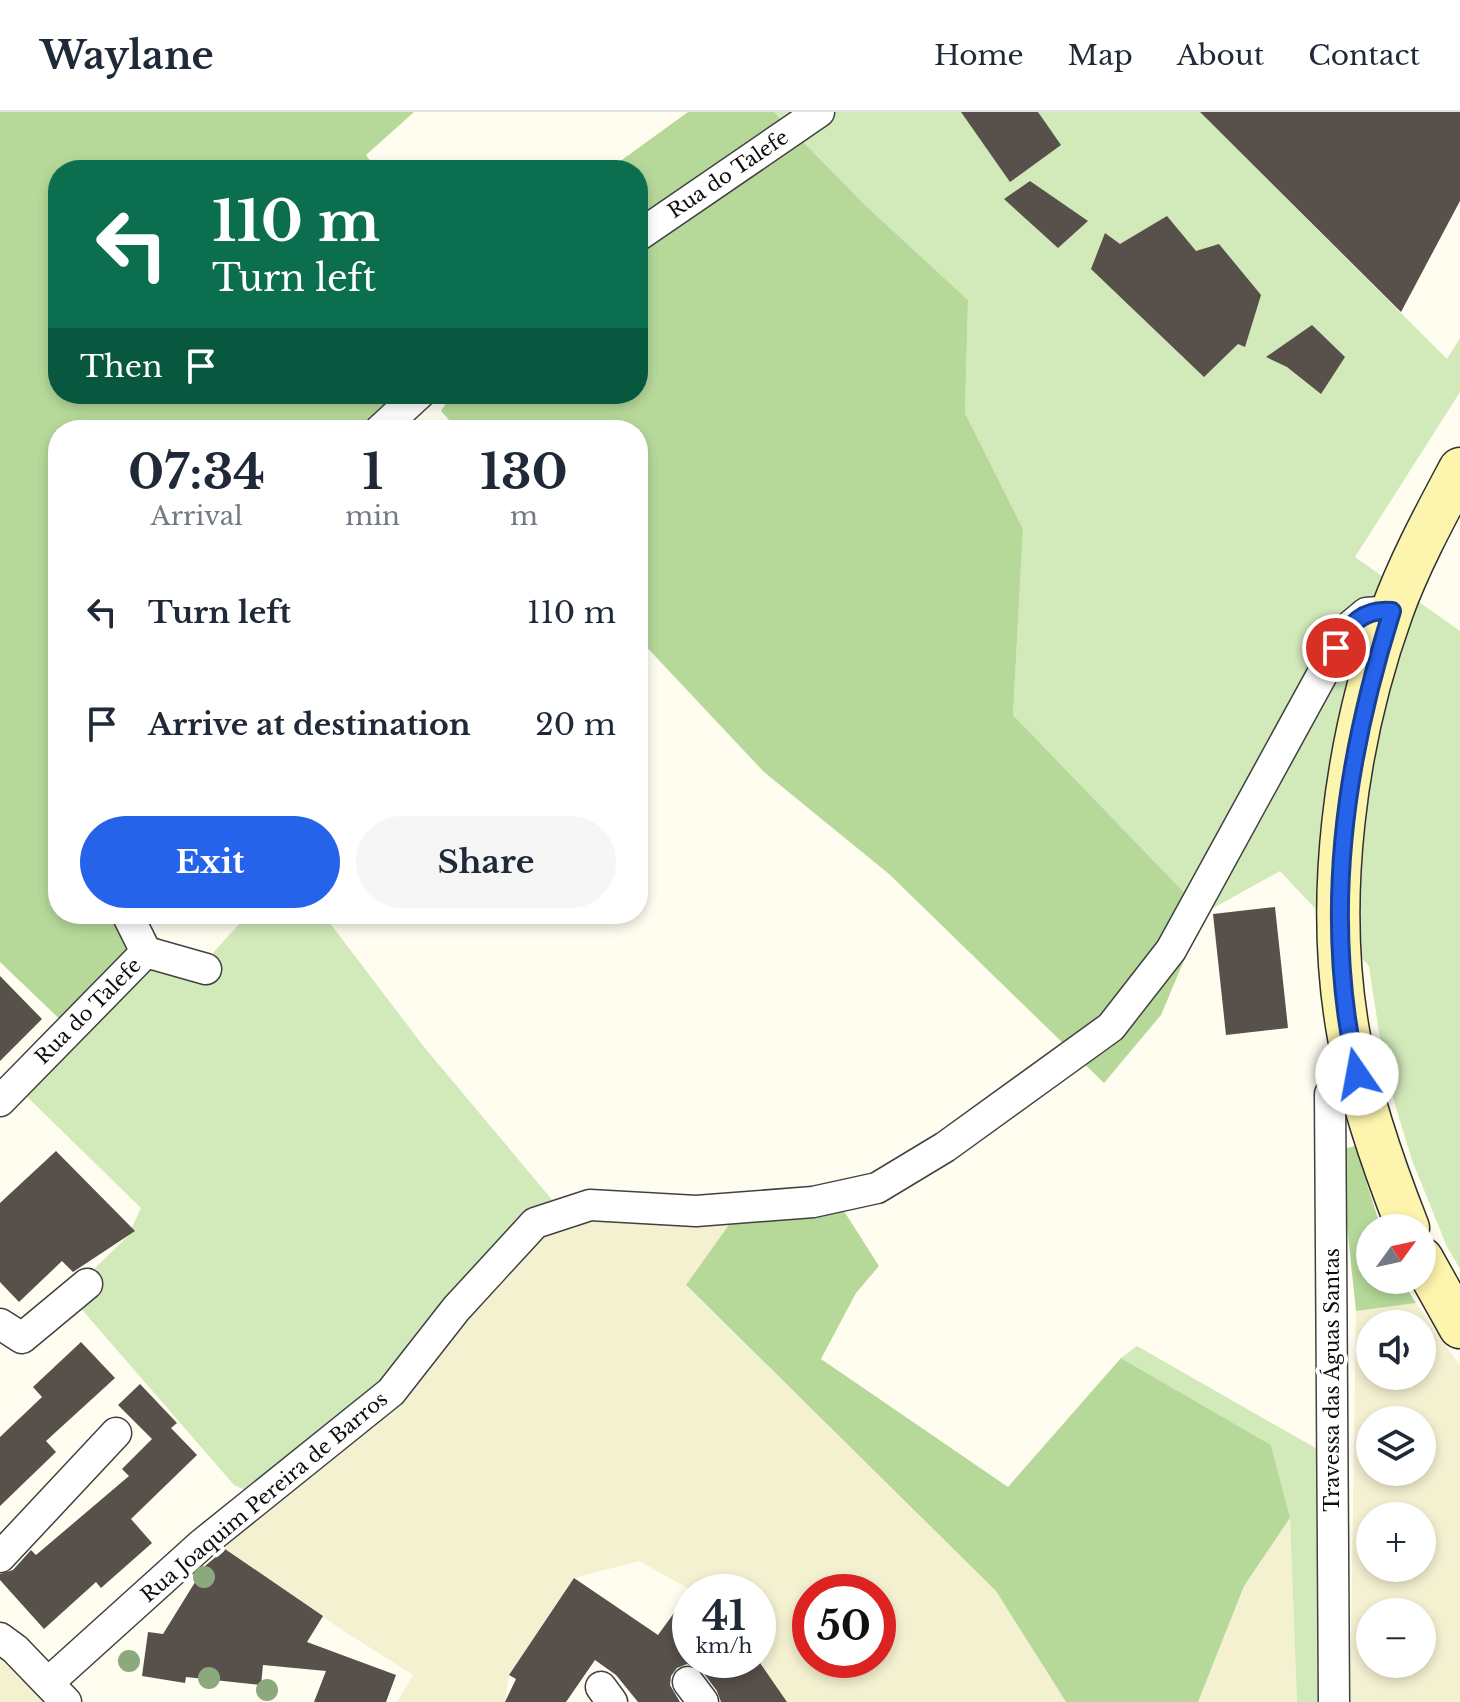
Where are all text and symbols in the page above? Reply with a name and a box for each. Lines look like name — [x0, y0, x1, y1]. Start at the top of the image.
text: Waylane — [40, 32, 214, 79]
text: Home — [934, 38, 1024, 73]
text: Map — [1068, 38, 1133, 73]
text: About — [1177, 38, 1264, 73]
text: Contact — [1308, 38, 1420, 73]
street label: Rua do Talefe — [663, 125, 793, 223]
text: 110 m — [212, 187, 380, 256]
icon: left — [80, 192, 184, 296]
text: Turn left — [212, 256, 376, 301]
icon: arrive — [179, 344, 223, 388]
text: Then — [80, 348, 163, 385]
text: 07:34 — [128, 442, 265, 502]
text: 1 — [362, 442, 383, 502]
text: 130 — [480, 442, 568, 502]
text: Arrival — [151, 500, 243, 532]
text: min — [345, 500, 400, 532]
text: m — [510, 500, 538, 532]
icon: left — [80, 590, 124, 634]
text: Turn left — [148, 594, 291, 631]
text: 110 m — [527, 594, 616, 631]
pin — [1302, 614, 1370, 682]
icon: arrive — [1314, 626, 1358, 670]
icon: arrive — [80, 702, 124, 746]
text: Arrive at destination — [148, 706, 471, 743]
text: 20 m — [535, 706, 616, 743]
button: Exit — [80, 816, 340, 908]
button: Share — [356, 816, 616, 908]
street label: Rua do Talefe — [30, 953, 146, 1069]
position arrow — [1315, 1032, 1399, 1116]
north arrow — [1356, 1214, 1436, 1294]
map controls — [1356, 1214, 1436, 1678]
street label: Travessa das Águas Santas — [1319, 1248, 1344, 1512]
button: sound — [1356, 1310, 1436, 1390]
street label: Rua Joaquim Pereira de Barros — [136, 1387, 392, 1607]
button: layers — [1356, 1406, 1436, 1486]
button: + — [1356, 1502, 1436, 1582]
speed limit sign: 50 — [792, 1574, 896, 1678]
text: 41 — [702, 1591, 746, 1641]
button: − — [1356, 1598, 1436, 1678]
text: km/h — [696, 1634, 752, 1658]

